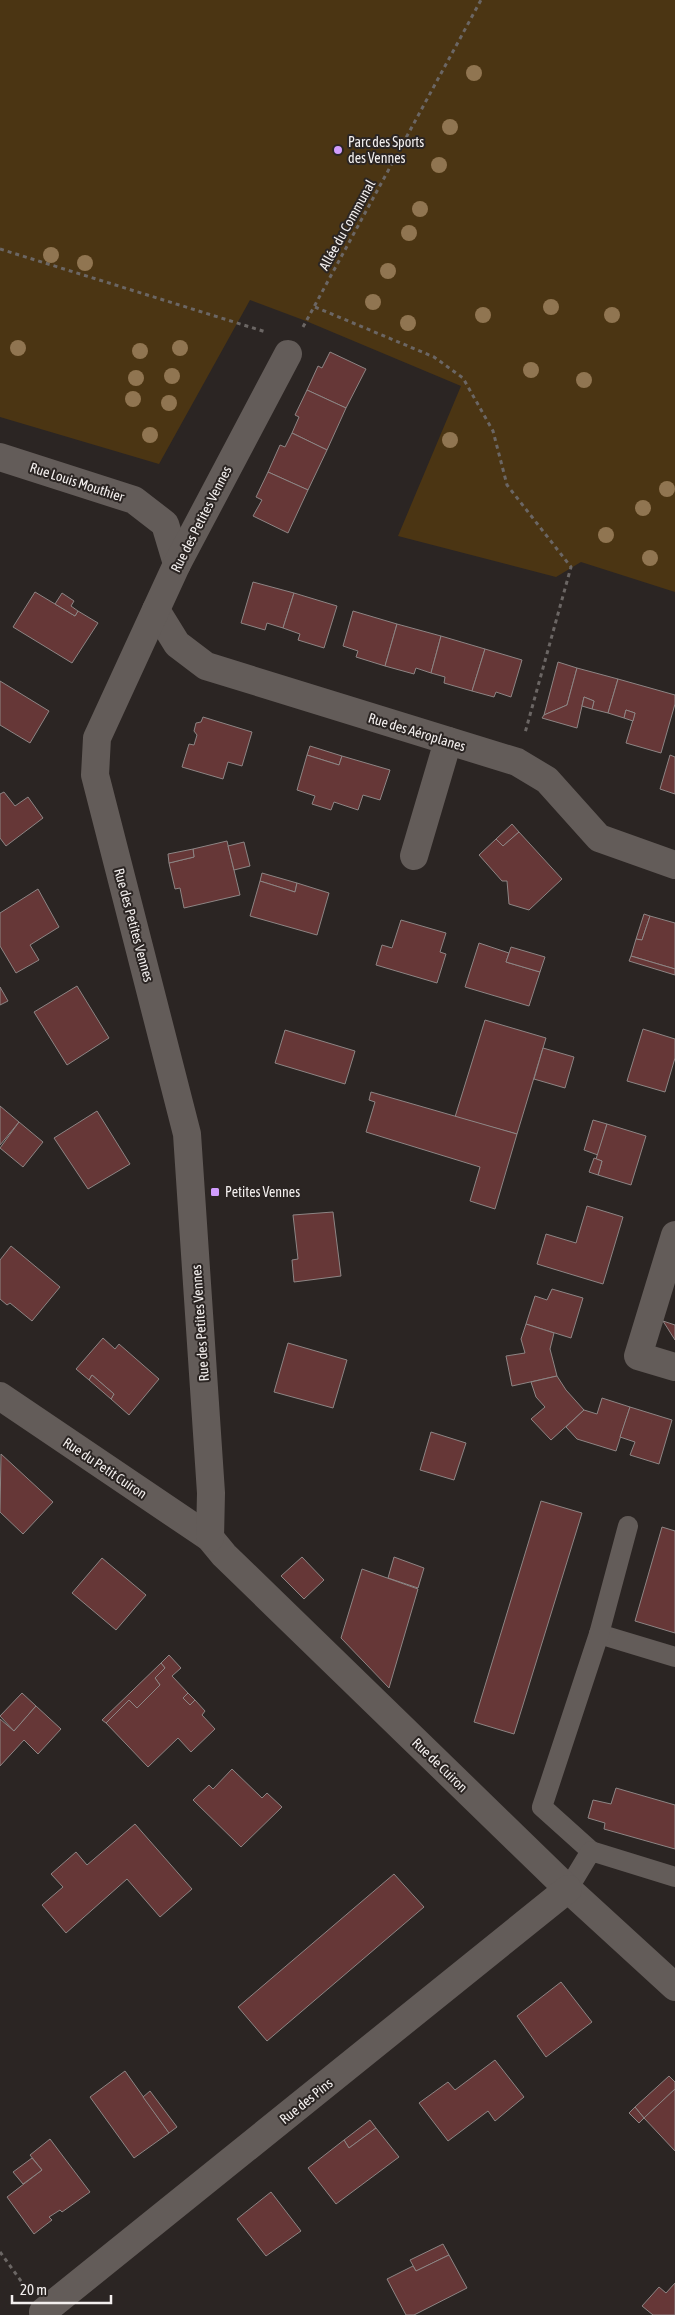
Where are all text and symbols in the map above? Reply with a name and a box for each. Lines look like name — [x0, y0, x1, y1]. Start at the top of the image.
place label: Parc des Sports des Vennes — [348, 134, 424, 166]
marker: Parc des Sports des Vennes — [332, 144, 344, 156]
street label: Allée du Communal — [316, 177, 379, 273]
street label: Rue Louis Mouthier — [28, 459, 127, 505]
street label: Rue des Petites Vennes — [167, 463, 235, 575]
street label: Rue des Aéroplanes — [366, 710, 468, 754]
street label: Rue des Petites Vennes — [111, 866, 157, 984]
place label: Petites Vennes — [225, 1184, 300, 1200]
marker: Petites Vennes — [209, 1186, 221, 1198]
street label: Rue des Petites Vennes — [188, 1264, 212, 1382]
street label: Rue du Petit Cuiron — [60, 1434, 150, 1502]
street label: Rue de Cuiron — [409, 1735, 471, 1795]
street label: Rue des Pins — [276, 2075, 336, 2127]
scale bar — [12, 2272, 111, 2304]
text: 20 m — [20, 2281, 47, 2298]

